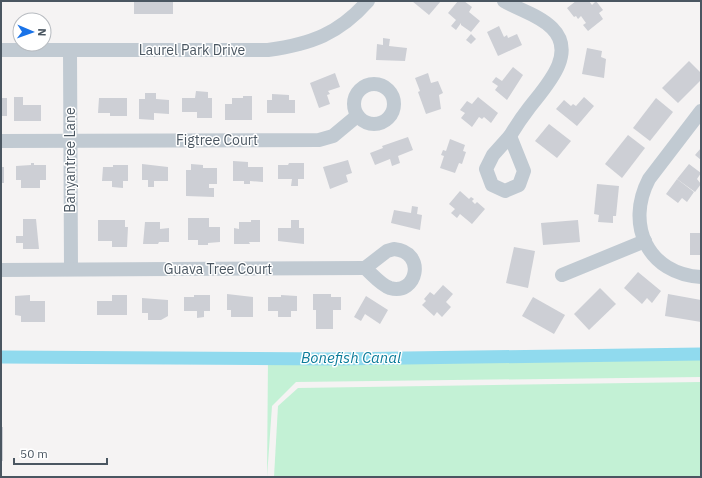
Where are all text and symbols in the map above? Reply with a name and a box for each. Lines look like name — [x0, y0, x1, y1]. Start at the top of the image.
north arrow — [12, 12, 52, 52]
text: N — [35, 28, 49, 37]
street label: Laurel Park Drive — [139, 41, 246, 59]
street label: Banyantree Lane — [61, 107, 79, 213]
street label: Figtree Court — [176, 131, 258, 149]
street label: Guava Tree Court — [164, 260, 272, 278]
water label: Bonefish Canal — [301, 348, 401, 367]
scale bar — [14, 440, 107, 466]
text: 50 m — [20, 446, 48, 461]

